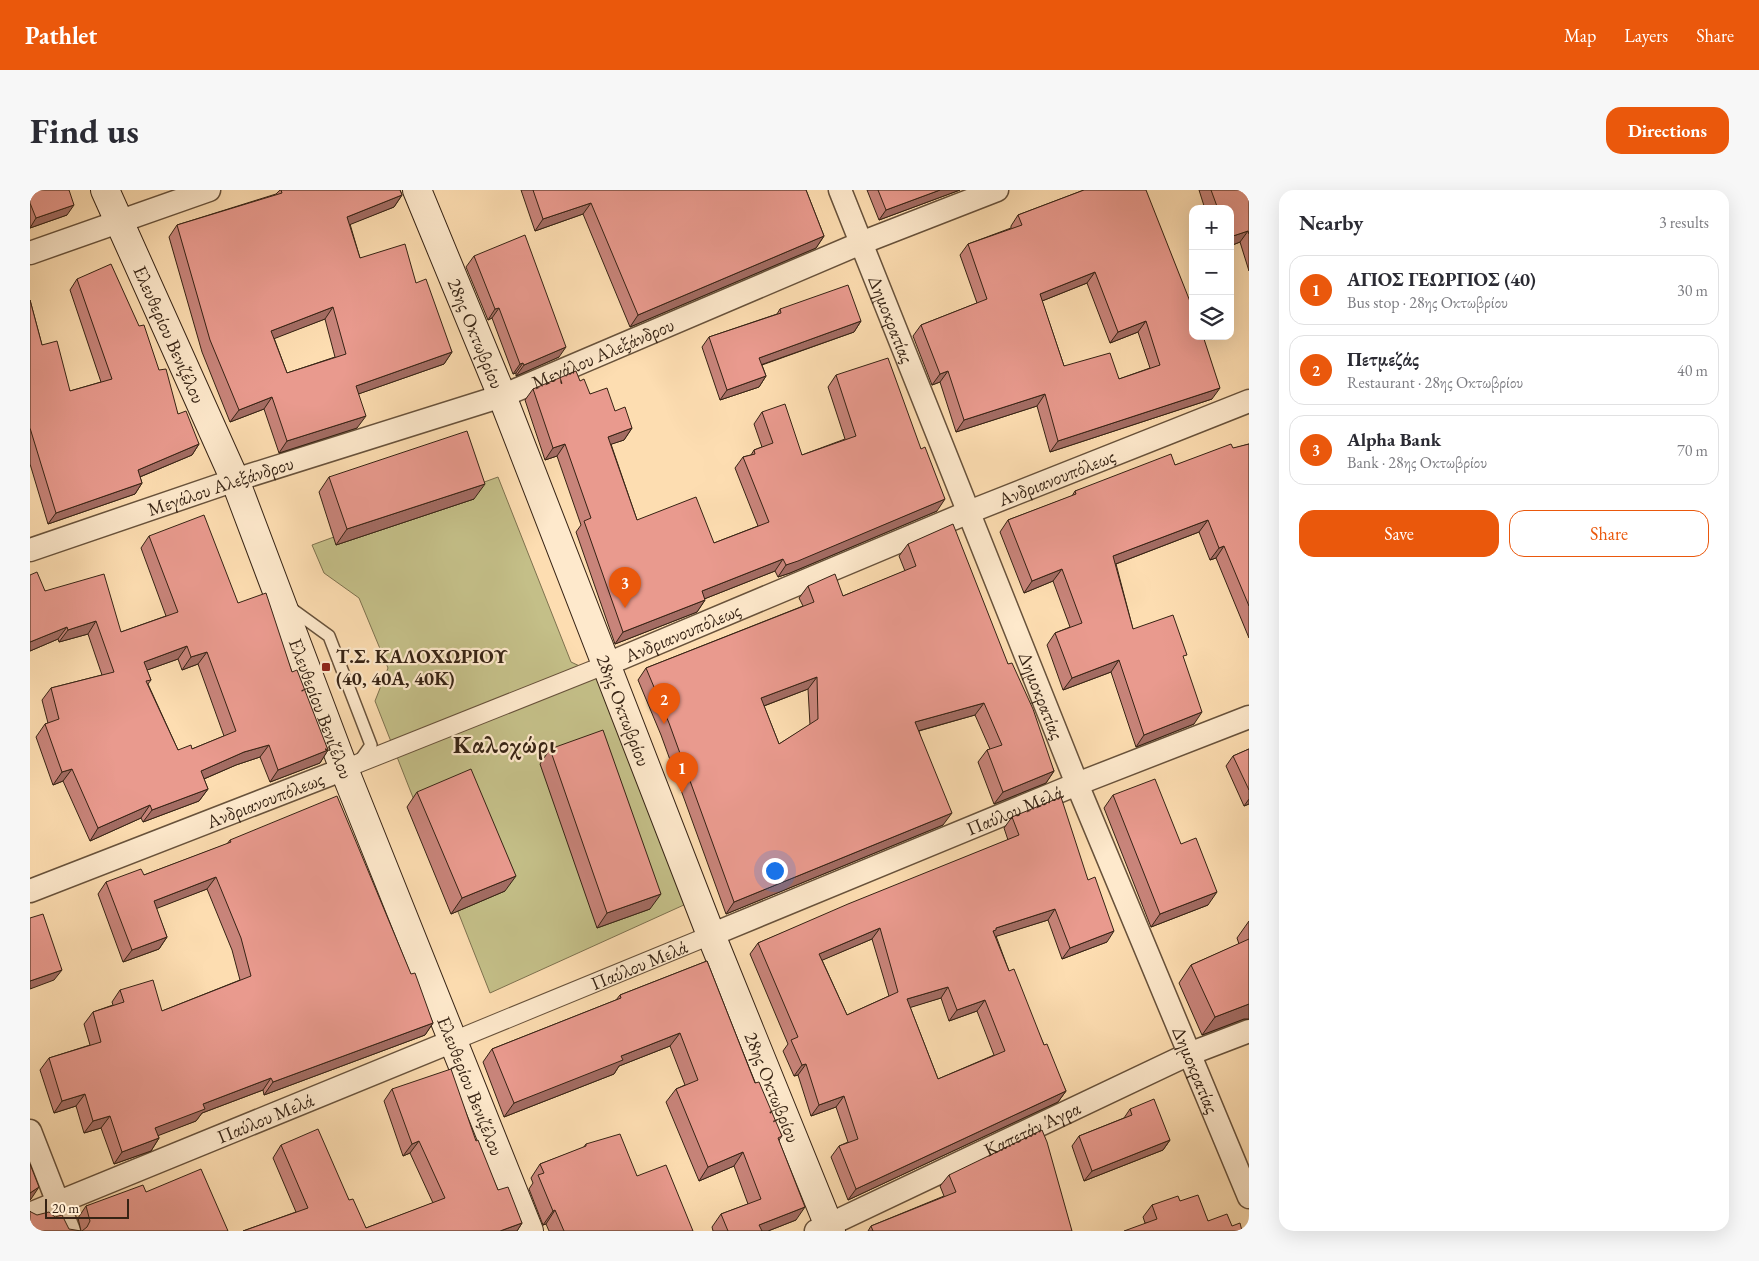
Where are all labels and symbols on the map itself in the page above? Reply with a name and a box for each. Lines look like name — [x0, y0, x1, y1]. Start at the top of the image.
street label: Ελευθερίου Βενιζέλου — [128, 261, 211, 407]
street label: Δημοκρατίας — [863, 272, 920, 367]
street label: 28ης Οκτωβρίου — [442, 274, 510, 392]
street label: Μεγάλου Αλεξάνδρου — [528, 312, 678, 394]
street label: Ανδριανουπόλεως — [994, 443, 1119, 512]
street label: Μεγάλου Αλεξάνδρου — [144, 450, 297, 522]
pin: 3 — [609, 567, 641, 608]
street label: Ανδριανουπόλεως — [620, 597, 744, 668]
street label: Ελευθερίου Βενιζέλου — [283, 635, 359, 782]
place label: Τ.Σ. ΚΑΛΟΧΩΡΙΟΥ (40, 40Α, 40Κ) — [336, 644, 508, 691]
street label: Δημοκρατίας — [1013, 648, 1070, 743]
street label: 28ης Οκτωβρίου — [591, 651, 657, 770]
marker: Τ.Σ. ΚΑΛΟΧΩΡΙΟΥ (40, 40Α, 40Κ) — [320, 661, 332, 673]
pin: 2 — [648, 683, 680, 724]
district label: Καλοχώρι — [453, 729, 557, 760]
pin: 1 — [666, 752, 698, 793]
street label: Ανδριανουπόλεως — [202, 766, 327, 834]
street label: Παύλου Μελά — [962, 779, 1067, 841]
your location — [762, 858, 788, 884]
street label: Παύλου Μελά — [587, 933, 691, 996]
street label: Ελευθερίου Βενιζέλου — [432, 1012, 510, 1159]
street label: Δημοκρατίας — [1167, 1022, 1225, 1117]
street label: 28ης Οκτωβρίου — [739, 1028, 806, 1146]
street label: Παύλου Μελά — [213, 1087, 317, 1149]
street label: Καπετάν Άγρα — [980, 1095, 1085, 1162]
scale bar — [45, 1196, 129, 1219]

